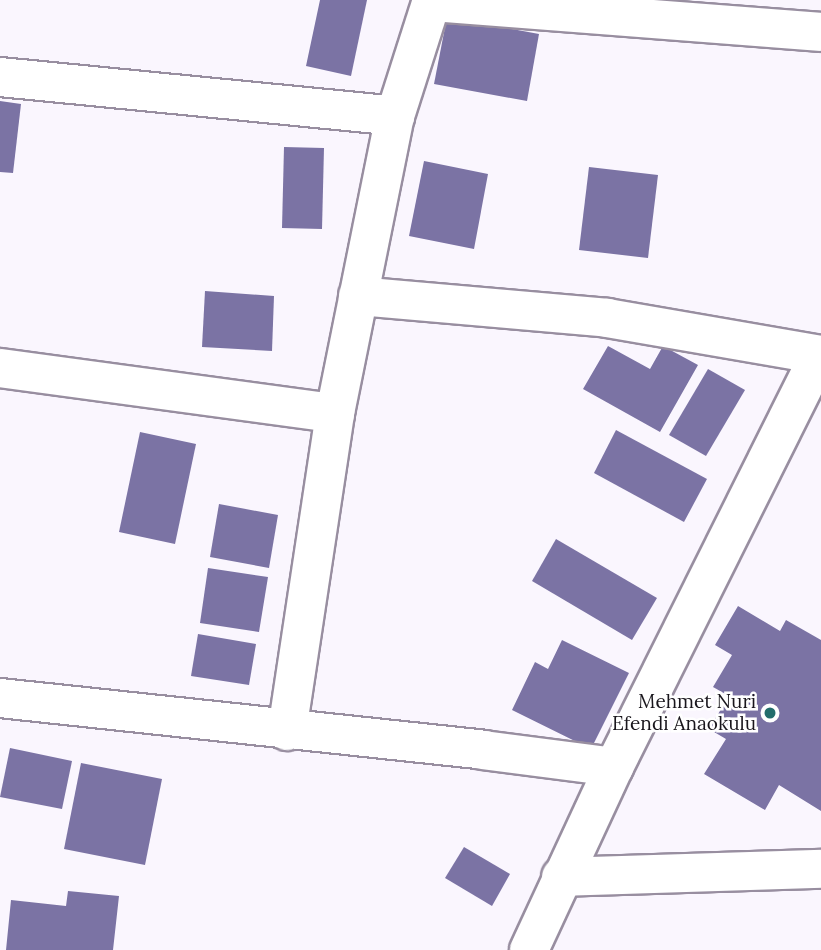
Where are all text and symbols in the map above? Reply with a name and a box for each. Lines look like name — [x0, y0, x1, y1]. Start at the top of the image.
place label: Mehmet Nuri Efendi Anaokulu — [612, 691, 756, 735]
marker: Mehmet Nuri Efendi Anaokulu — [762, 705, 778, 721]

